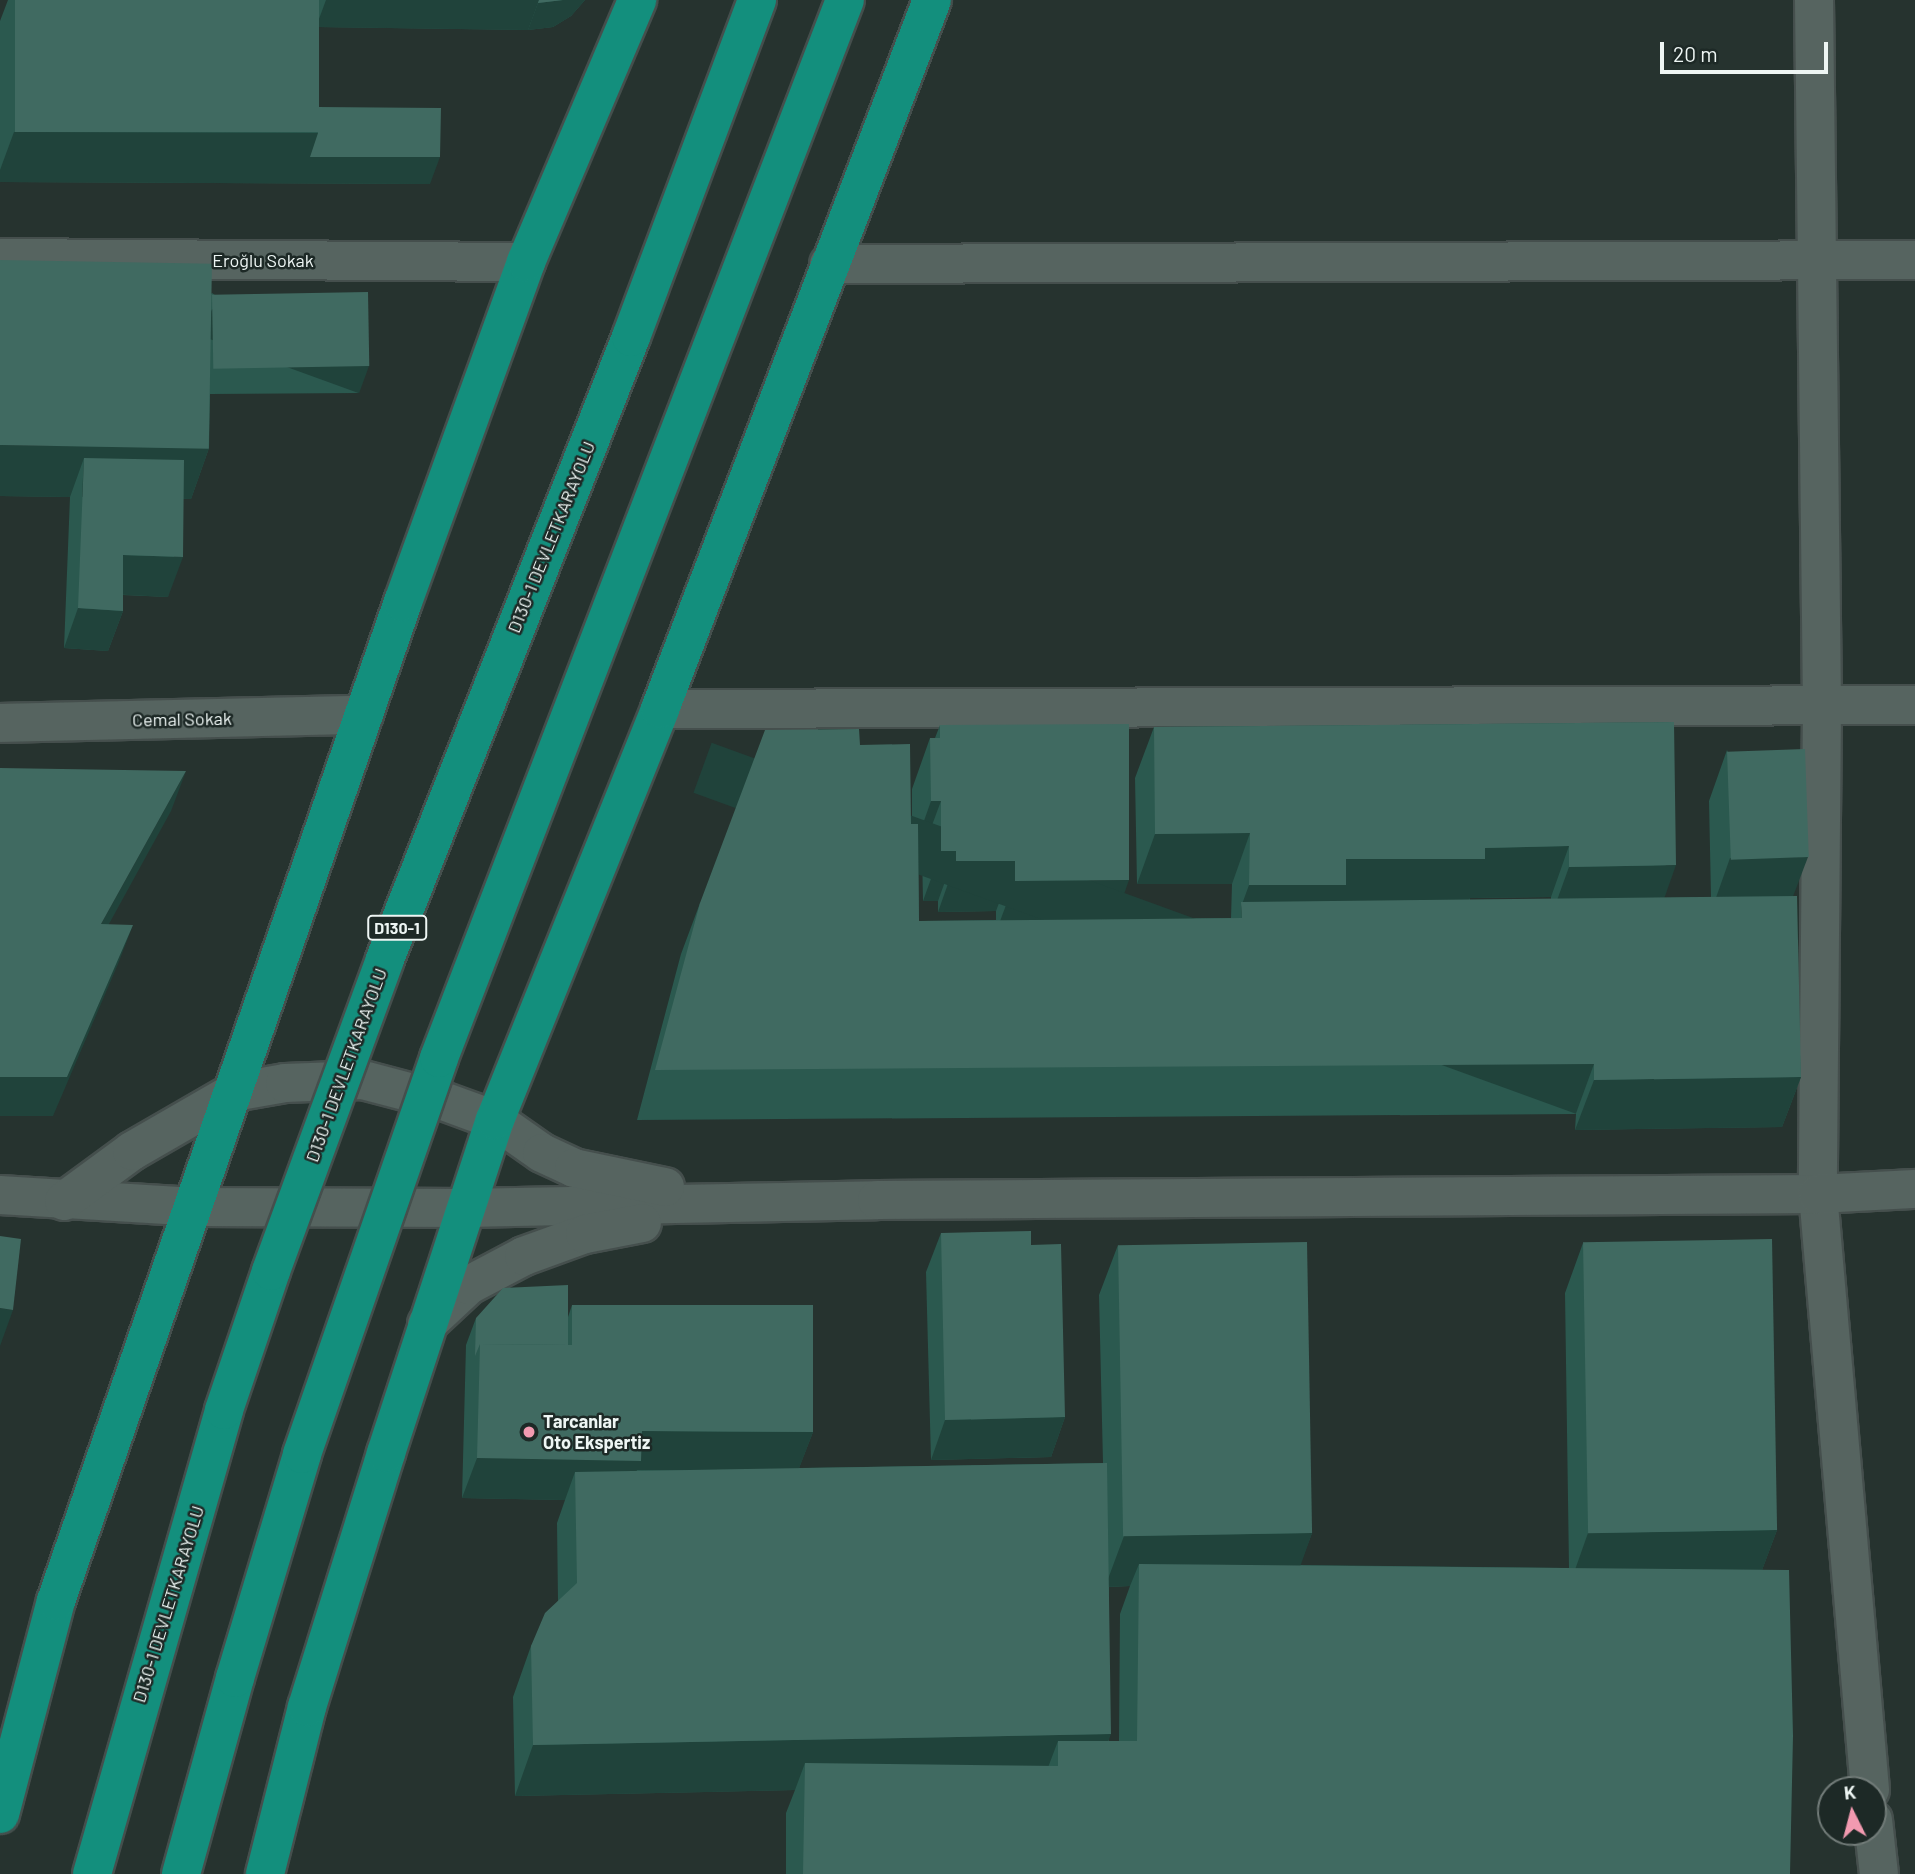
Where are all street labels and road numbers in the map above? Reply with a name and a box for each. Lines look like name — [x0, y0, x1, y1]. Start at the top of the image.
street label: Eroğlu Sokak — [212, 249, 314, 271]
street label: D130-1 DEVLETKARAYOLU — [503, 438, 599, 636]
street label: Cemal Sokak — [132, 707, 232, 731]
road number: D130-1 — [366, 916, 428, 940]
street label: D130-1 DEVLETKARAYOLU — [301, 965, 391, 1165]
street label: D130-1 DEVLETKARAYOLU — [128, 1503, 208, 1705]

